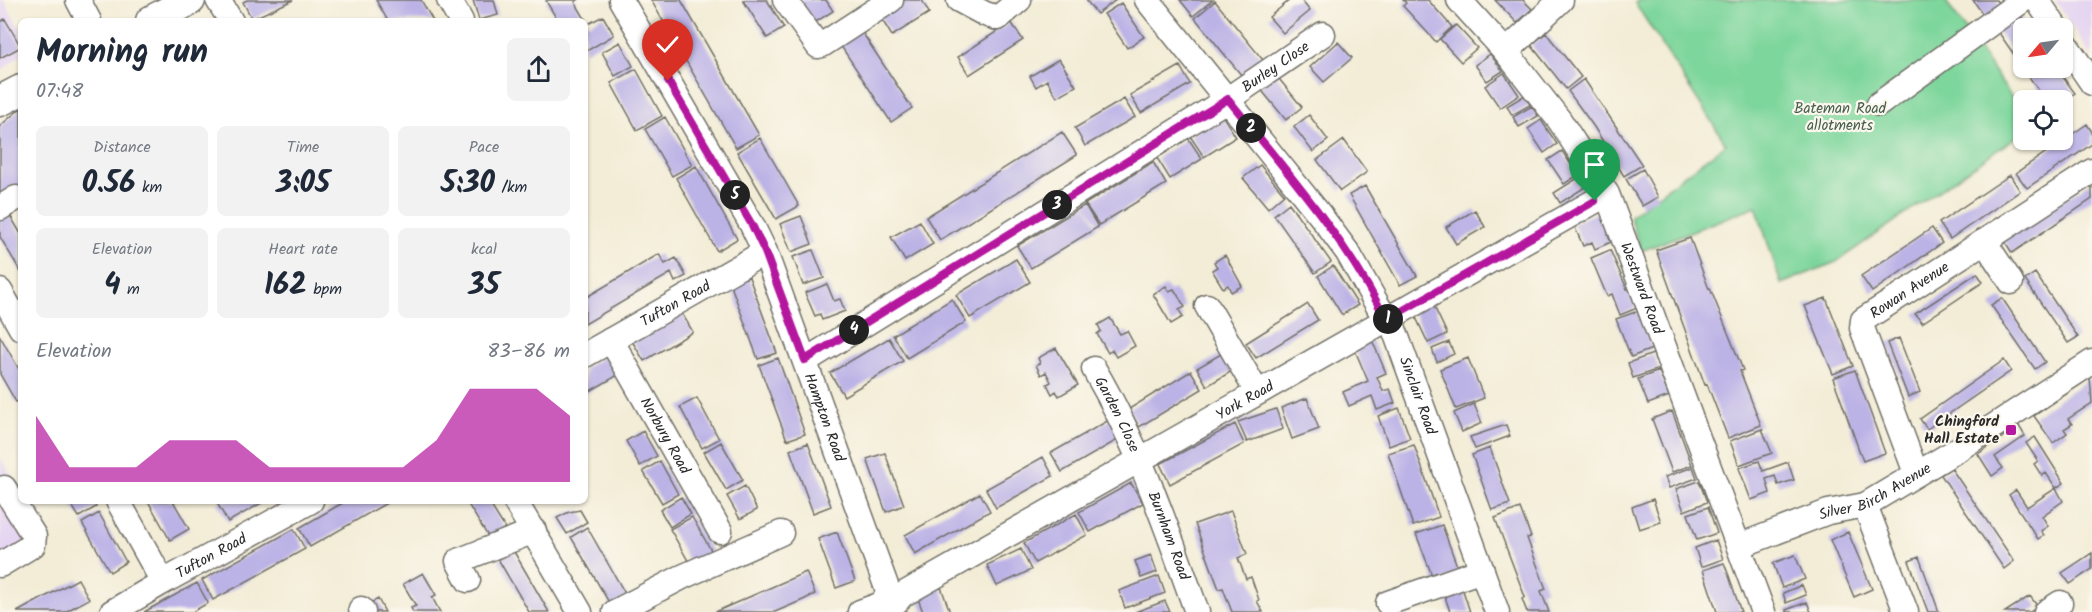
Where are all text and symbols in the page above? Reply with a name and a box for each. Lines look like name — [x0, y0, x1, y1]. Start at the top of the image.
north arrow — [2013, 18, 2073, 78]
map controls — [2013, 18, 2073, 150]
pin — [642, 19, 693, 81]
text: Morning run — [36, 27, 208, 80]
icon: check — [651, 28, 684, 61]
street label: Burley Close — [1237, 35, 1315, 99]
button: share — [507, 38, 570, 101]
text: 07:48 — [36, 76, 83, 108]
button: locate — [2013, 90, 2073, 150]
park label: Bateman Road allotments — [1794, 97, 1887, 138]
pin: 2 — [1236, 113, 1266, 143]
text: 2 — [1246, 115, 1256, 140]
text: Distance — [93, 135, 151, 160]
text: Time — [287, 135, 319, 160]
text: Pace — [469, 135, 499, 160]
pin — [1569, 139, 1620, 201]
icon: arrive — [1578, 148, 1611, 181]
text: 0.56 — [82, 160, 136, 208]
text: 3:05 — [276, 160, 330, 208]
text: 5:30 — [441, 160, 495, 208]
text: km — [136, 175, 162, 200]
text: /km — [495, 175, 527, 200]
pin: 5 — [720, 180, 750, 210]
text: 5 — [731, 182, 739, 207]
pin: 3 — [1042, 190, 1072, 220]
text: 3 — [1053, 192, 1061, 217]
text: Elevation — [92, 237, 152, 262]
text: Heart rate — [268, 237, 338, 262]
text: kcal — [471, 237, 497, 262]
street label: Westward Road — [1613, 239, 1669, 338]
street label: Rowan Avenue — [1865, 256, 1955, 326]
text: 4 — [104, 262, 121, 310]
text: 162 — [264, 262, 307, 310]
text: 35 — [468, 262, 500, 310]
street label: Tufton Road — [636, 274, 716, 334]
text: m — [121, 277, 140, 302]
text: bpm — [307, 277, 342, 302]
pin: 1 — [1373, 304, 1403, 334]
text: 1 — [1386, 306, 1390, 331]
pin: 4 — [839, 315, 869, 345]
text: 4 — [850, 317, 858, 342]
text: Elevation — [36, 336, 112, 368]
text: 83–86 m — [487, 336, 570, 368]
street label: Sinclair Road — [1392, 353, 1443, 439]
street label: Hampton Road — [797, 370, 851, 466]
street label: Garden Close — [1088, 372, 1146, 457]
street label: York Road — [1212, 375, 1279, 427]
street label: Norbury Road — [633, 393, 696, 479]
place label: Chingford Hall Estate — [1924, 410, 2000, 451]
marker: Chingford Hall Estate — [2004, 423, 2018, 437]
street label: Silver Birch Avenue — [1815, 457, 1936, 528]
street label: Burnham Road — [1141, 488, 1196, 584]
street label: Tufton Road — [172, 527, 252, 586]

